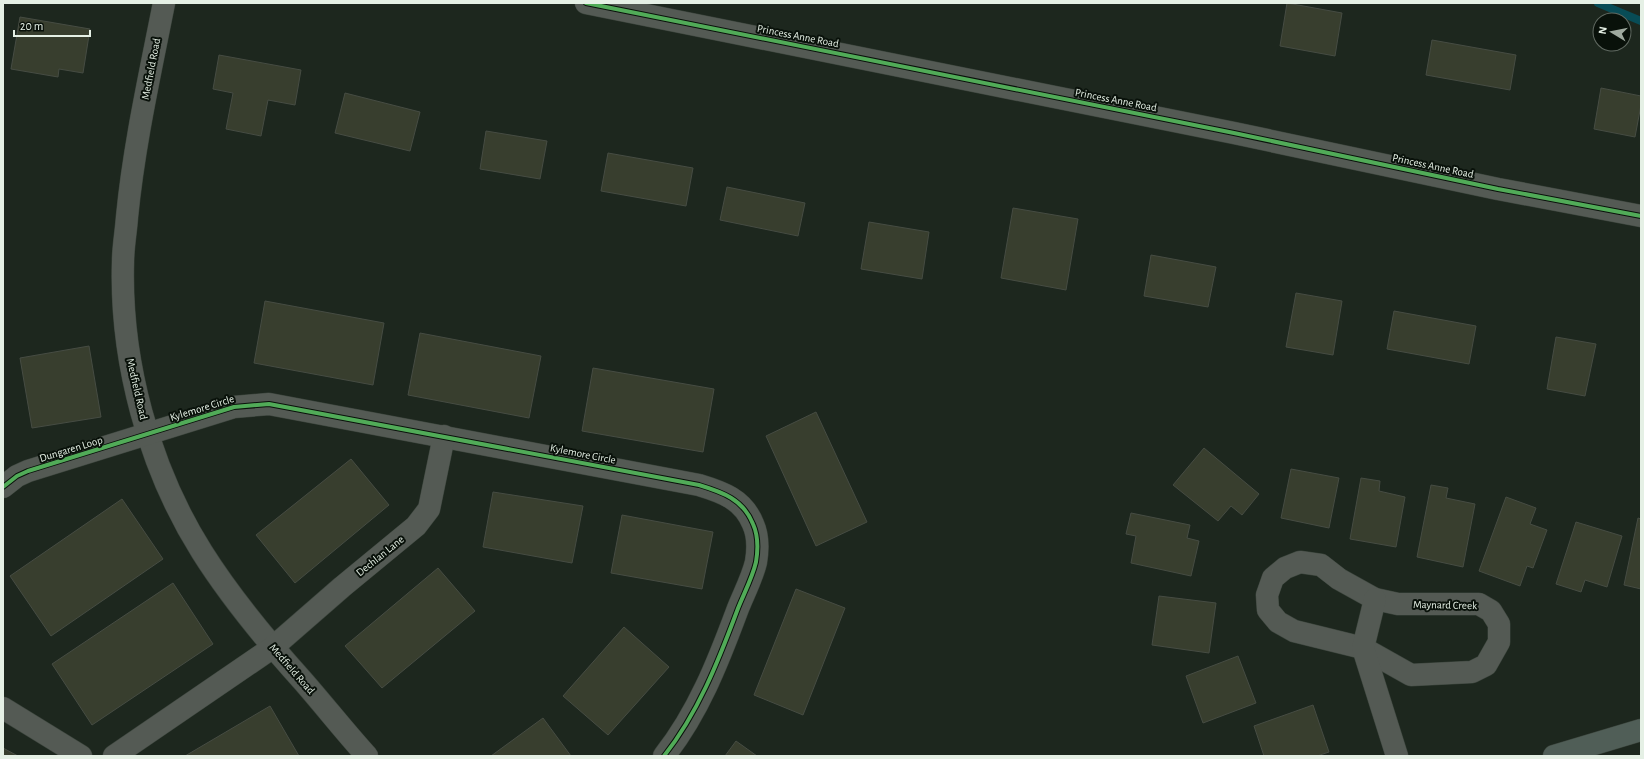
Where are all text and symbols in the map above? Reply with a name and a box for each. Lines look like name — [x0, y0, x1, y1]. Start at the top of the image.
scale bar — [14, 12, 90, 38]
north arrow — [1592, 12, 1632, 52]
text: 20 m — [20, 20, 43, 32]
street label: Princess Anne Road — [756, 23, 840, 49]
text: N — [1597, 26, 1609, 35]
street label: Medfield Road — [140, 37, 162, 101]
street label: Princess Anne Road — [1074, 87, 1158, 113]
street label: Princess Anne Road — [1391, 152, 1475, 180]
street label: Medfield Road — [125, 357, 149, 421]
street label: Kylemore Circle — [169, 393, 235, 423]
street label: Dungaren Loop — [38, 434, 104, 464]
street label: Kylemore Circle — [549, 442, 617, 466]
street label: Dechlan Lane — [354, 534, 406, 578]
street label: Maynard Creek — [1413, 599, 1477, 611]
street label: Medfield Road — [267, 642, 317, 696]

